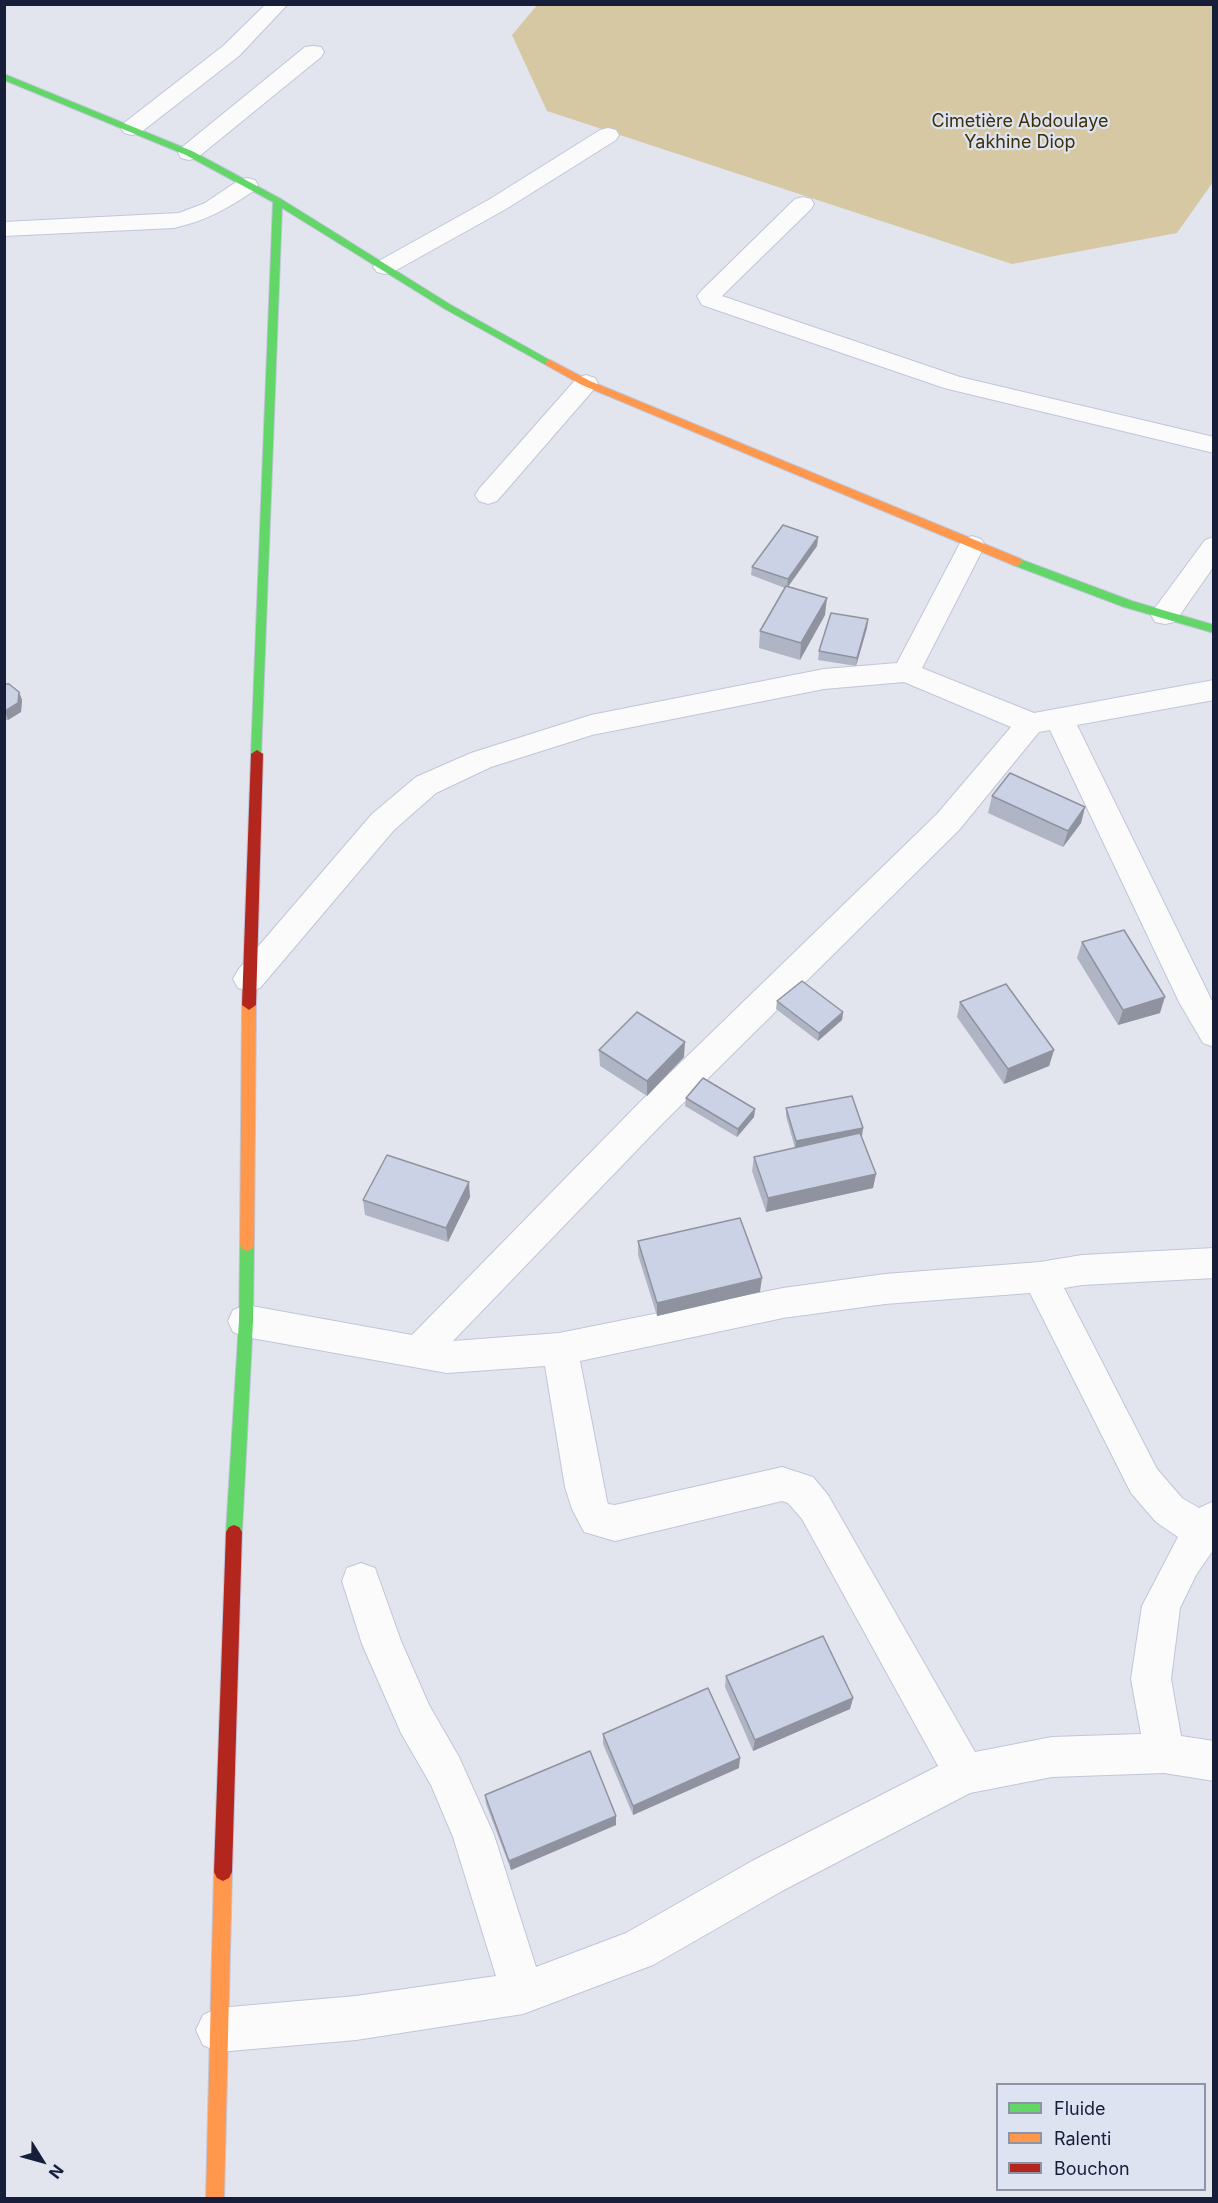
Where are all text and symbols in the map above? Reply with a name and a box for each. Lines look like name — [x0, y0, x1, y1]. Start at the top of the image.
park label: Cimetière Abdoulaye Yakhine Diop — [932, 111, 1108, 154]
legend — [996, 2083, 1206, 2191]
text: Fluide — [1054, 2098, 1106, 2119]
text: Ralenti — [1054, 2128, 1111, 2149]
north arrow — [12, 2131, 72, 2191]
text: Bouchon — [1054, 2158, 1130, 2179]
text: N — [45, 2161, 68, 2183]

